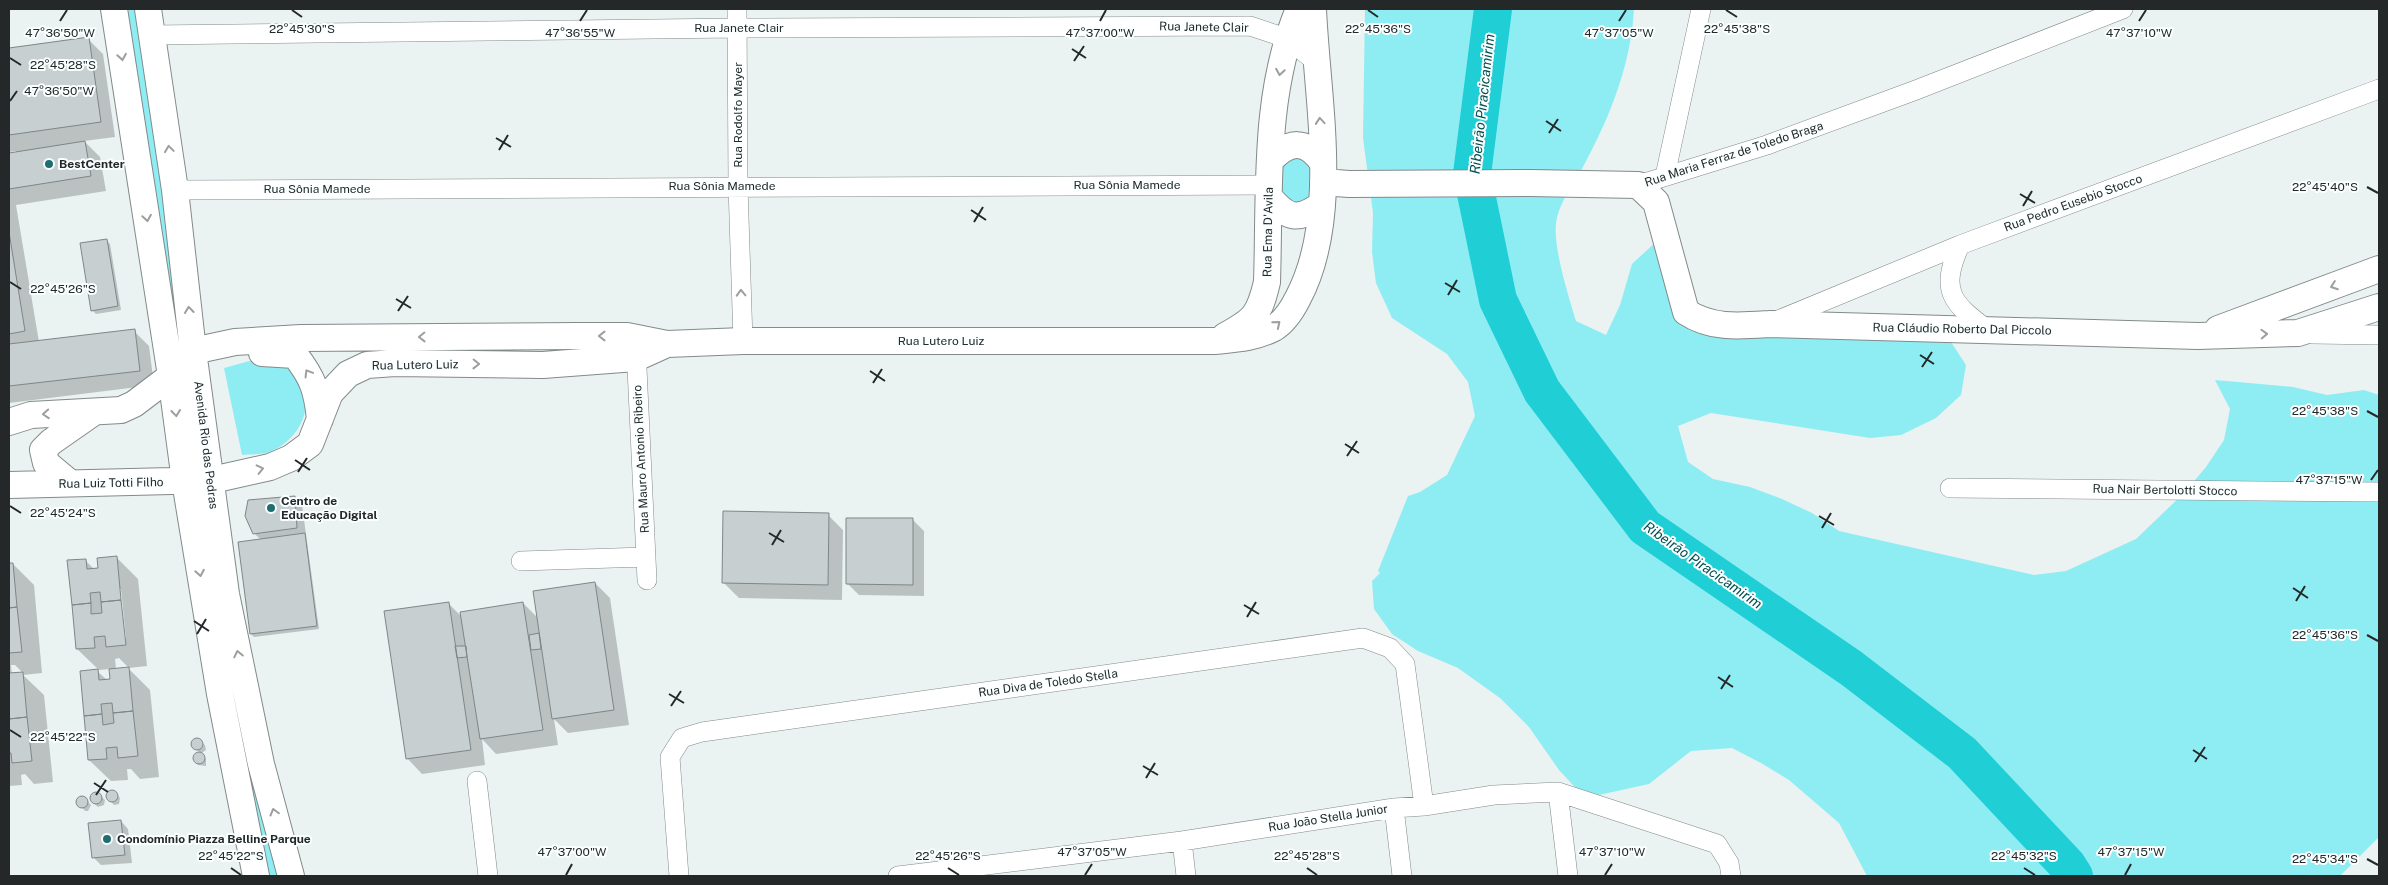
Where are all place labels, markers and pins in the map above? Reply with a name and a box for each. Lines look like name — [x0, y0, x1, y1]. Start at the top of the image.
place label: BestCenter — [59, 157, 125, 171]
marker: BestCenter — [43, 158, 55, 170]
place label: Centro de Educação Digital — [281, 494, 378, 522]
marker: Centro de Educação Digital — [265, 502, 277, 514]
place label: Condomínio Piazza Belline Parque — [117, 832, 311, 846]
marker: Condomínio Piazza Belline Parque — [101, 833, 113, 845]

